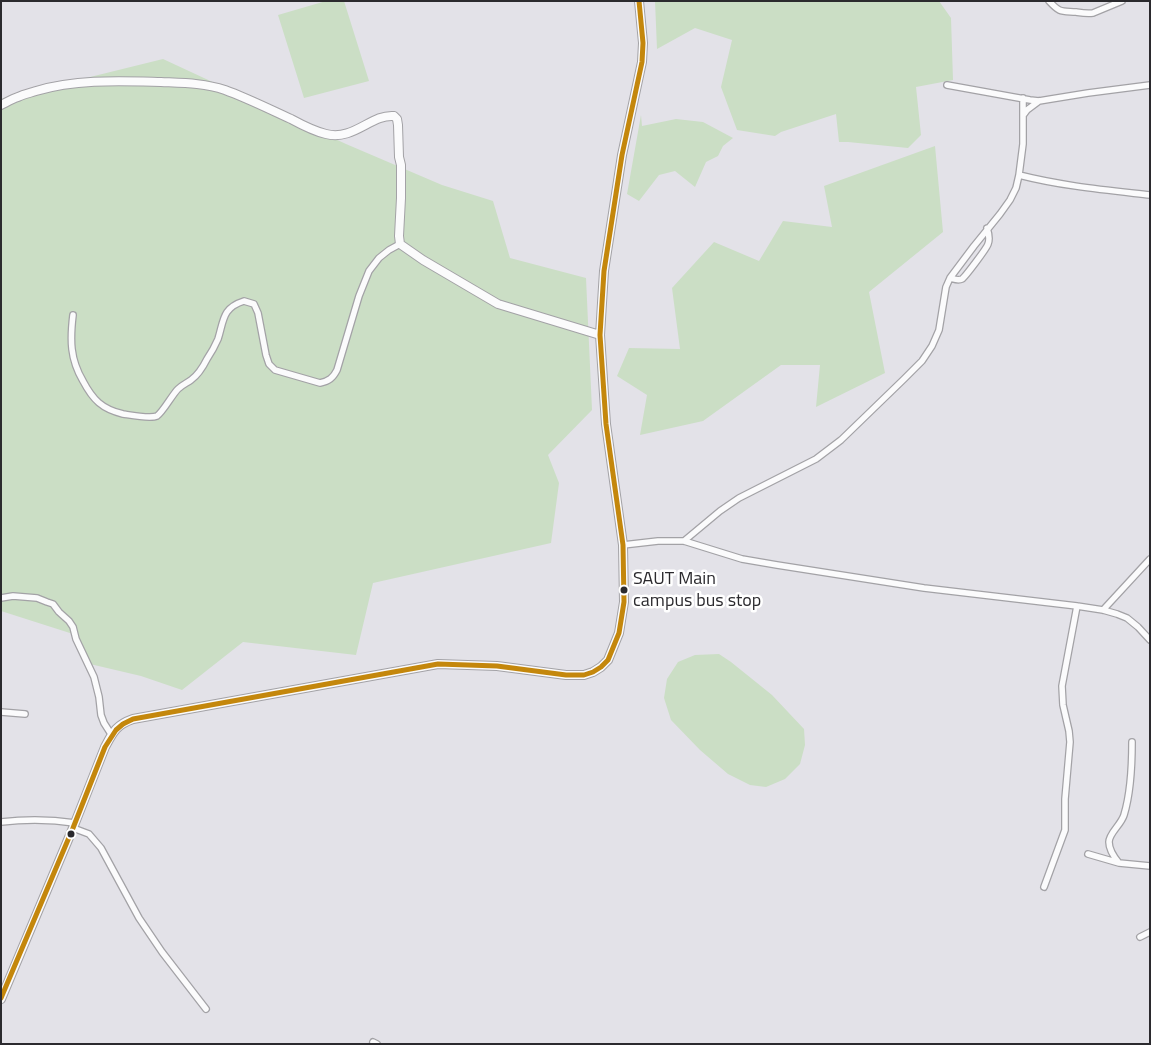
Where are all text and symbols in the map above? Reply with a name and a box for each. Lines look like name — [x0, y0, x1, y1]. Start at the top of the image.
place label: SAUT Main campus bus stop — [633, 569, 761, 612]
marker: SAUT Main campus bus stop — [619, 585, 629, 595]
unlabelled marker — [66, 829, 76, 839]

